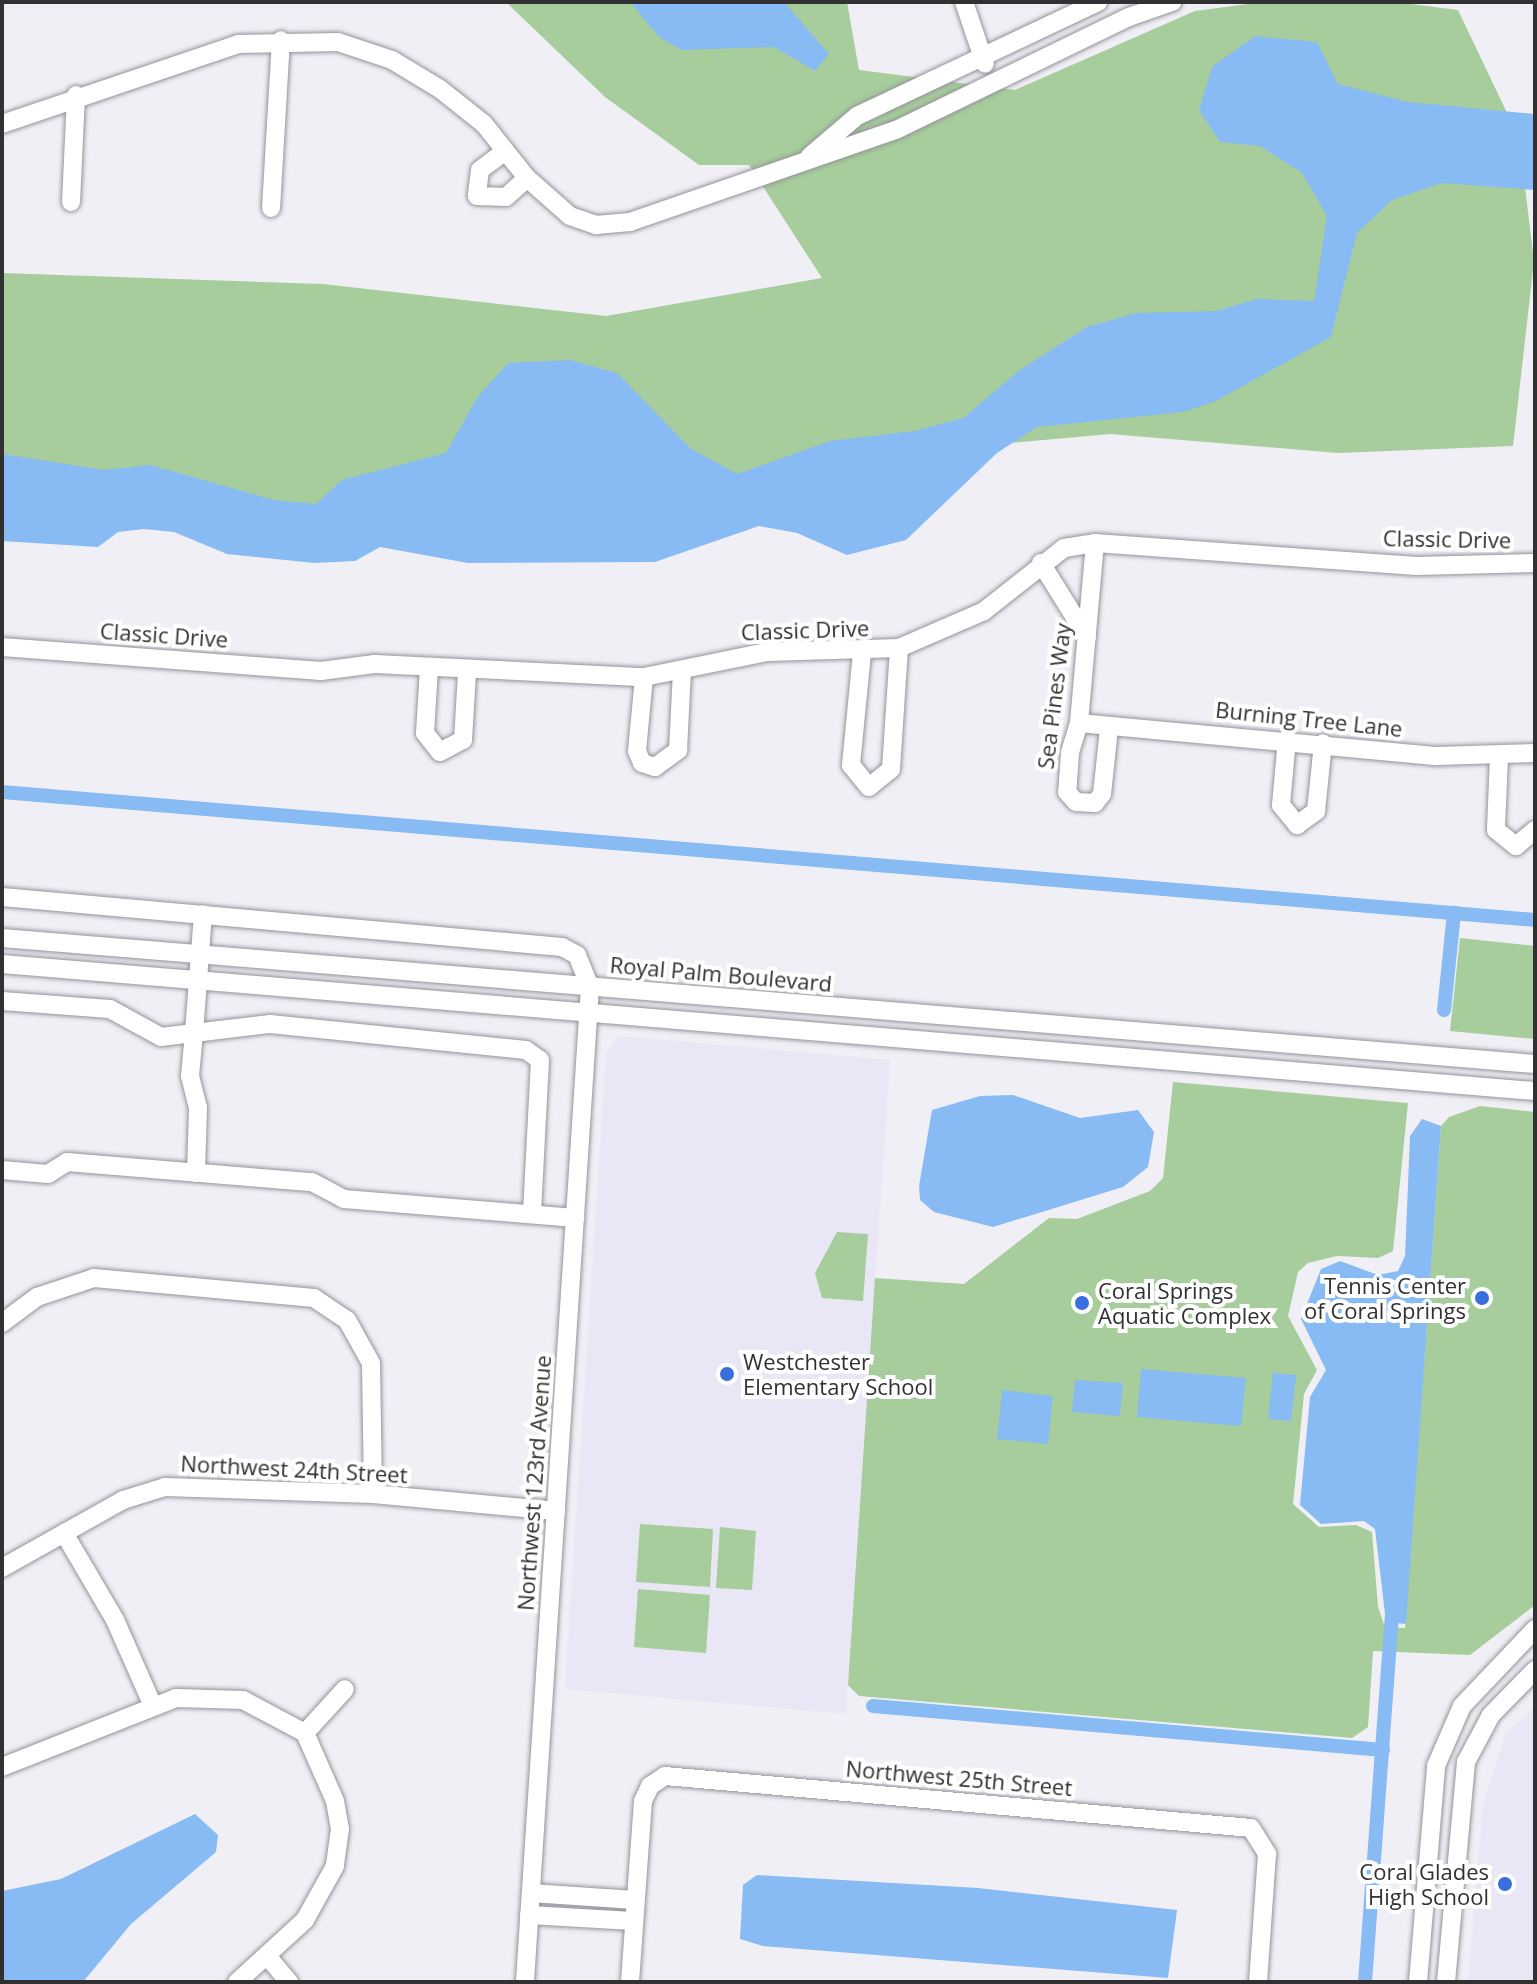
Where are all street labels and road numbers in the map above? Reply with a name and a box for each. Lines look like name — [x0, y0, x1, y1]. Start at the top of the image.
street label: Classic Drive — [1383, 525, 1511, 553]
street label: Classic Drive — [740, 615, 870, 645]
street label: Classic Drive — [99, 617, 229, 653]
street label: Sea Pines Way — [1032, 622, 1076, 770]
street label: Burning Tree Lane — [1214, 696, 1404, 742]
street label: Royal Palm Boulevard — [609, 951, 833, 997]
street label: Northwest 123rd Avenue — [512, 1354, 556, 1612]
street label: Northwest 24th Street — [180, 1450, 408, 1488]
street label: Northwest 25th Street — [845, 1755, 1073, 1801]

